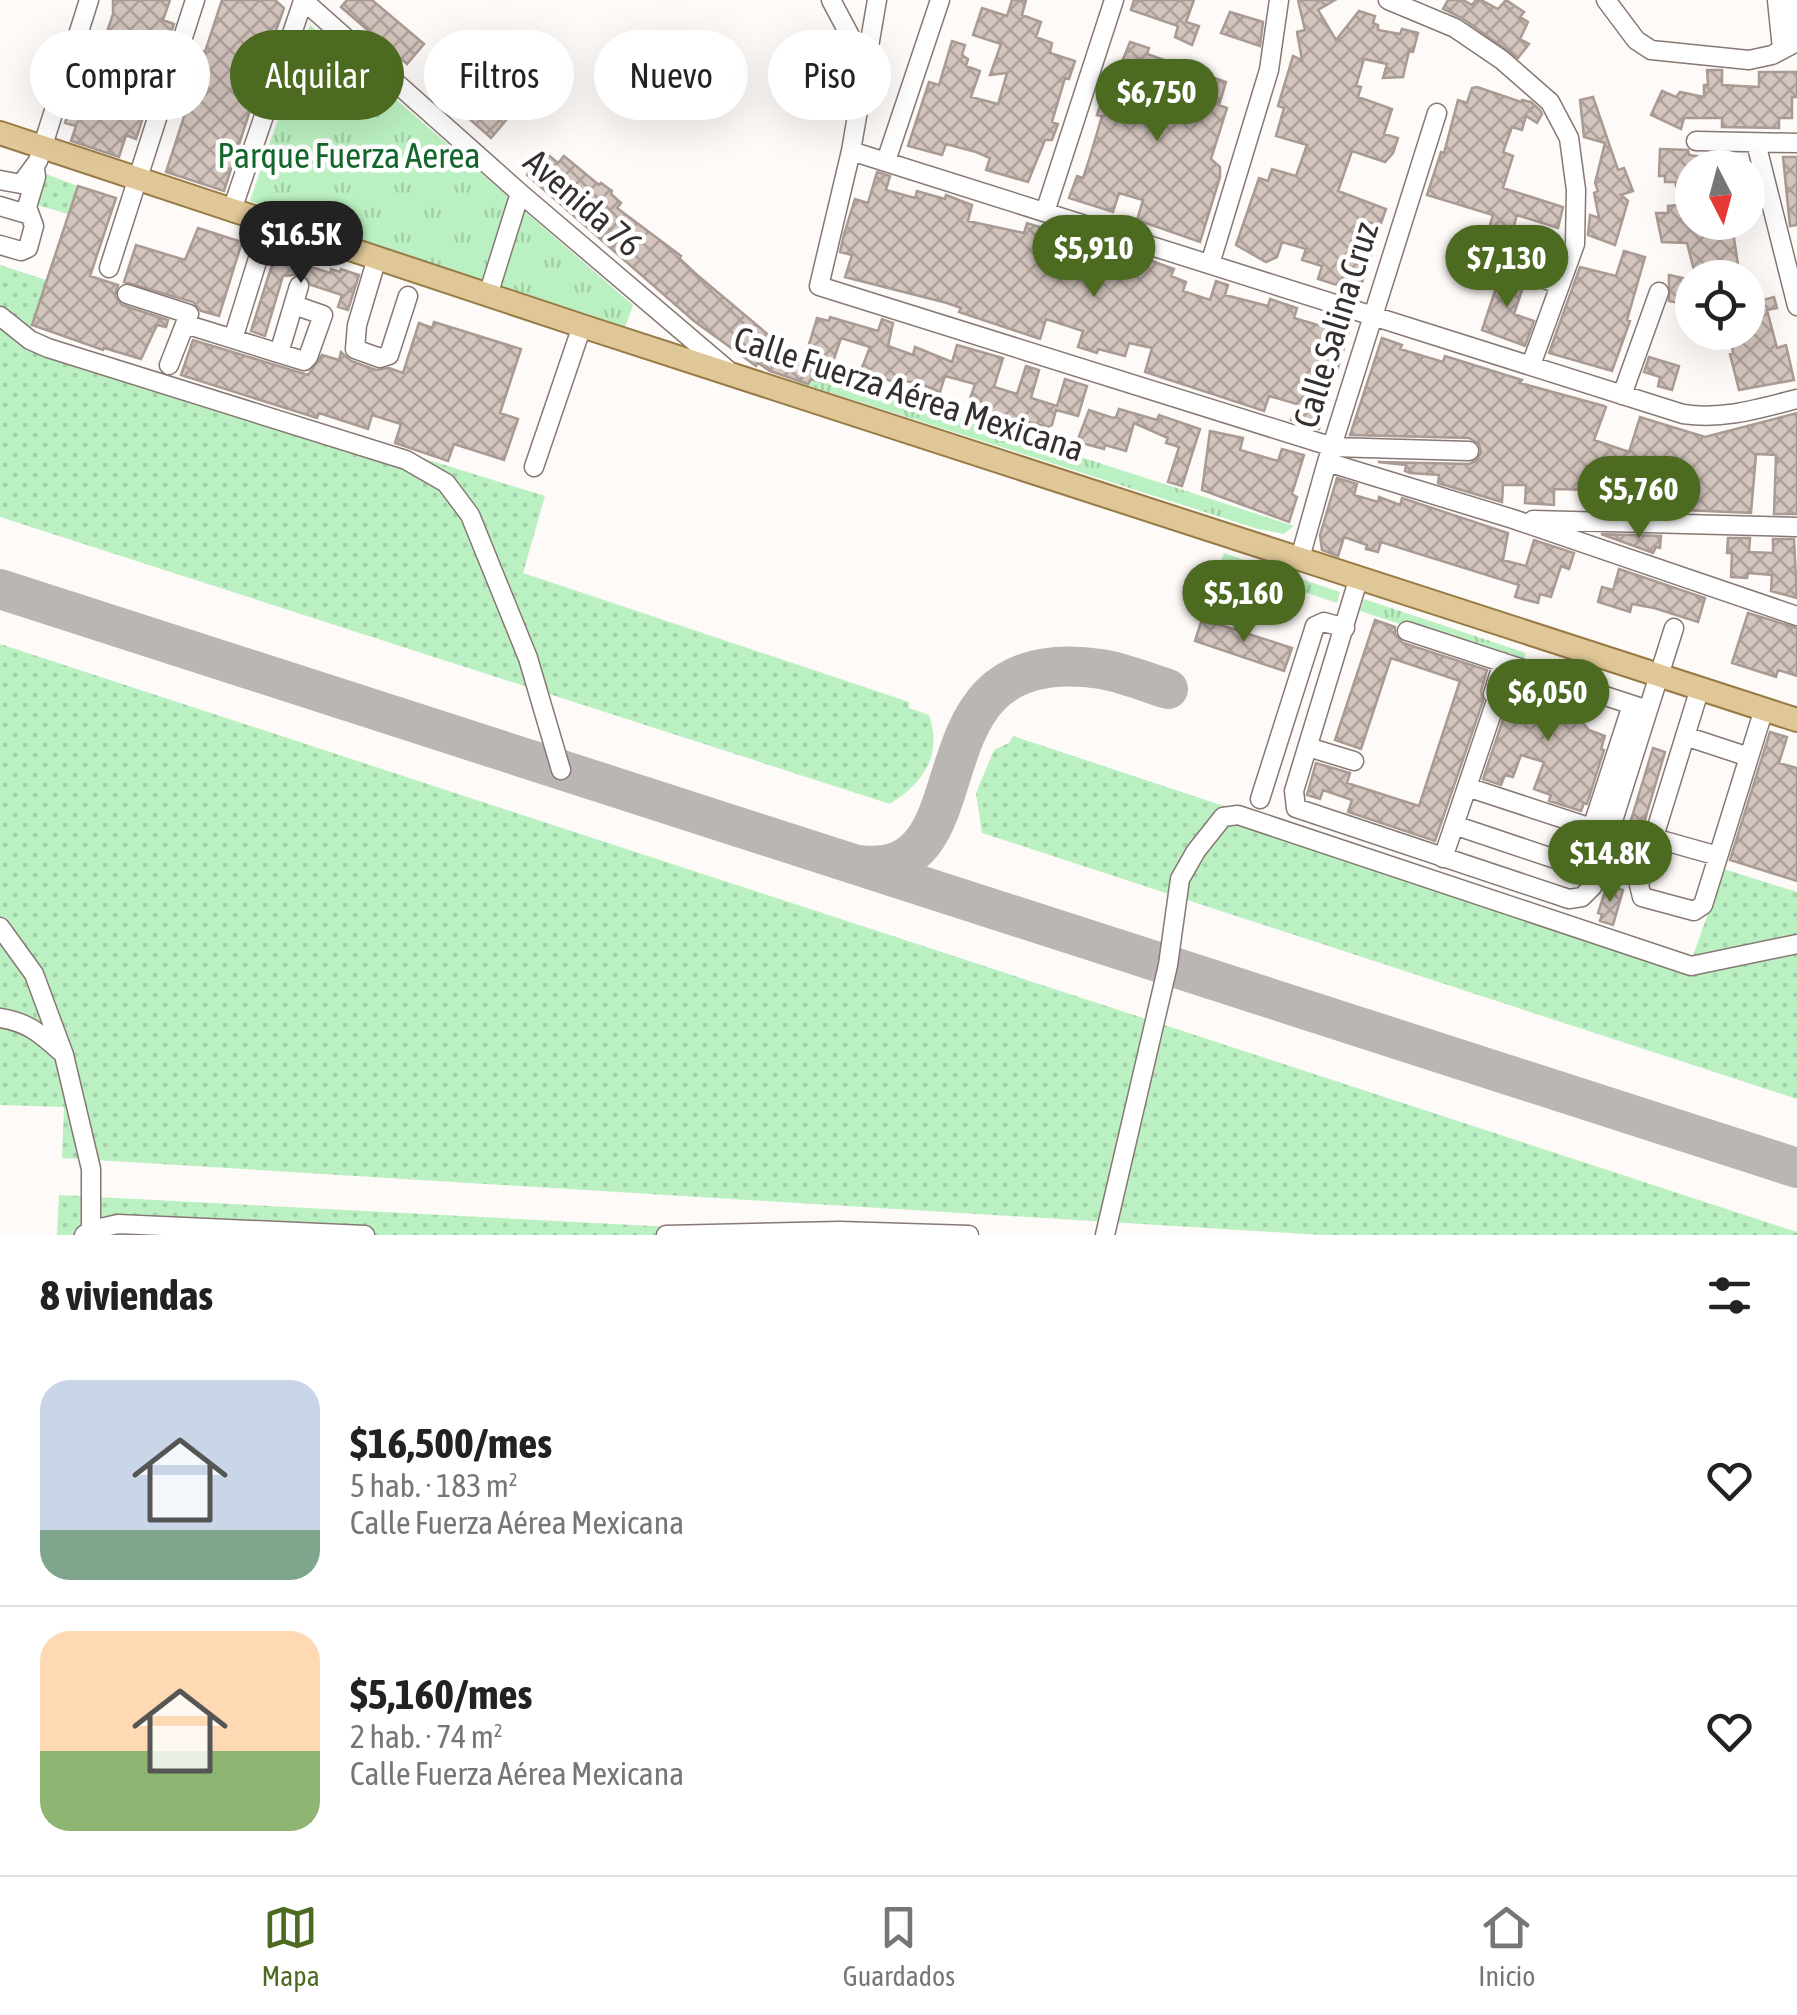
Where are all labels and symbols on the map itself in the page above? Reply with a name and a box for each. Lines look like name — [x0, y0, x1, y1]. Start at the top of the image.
pin: $6,750 — [1076, 59, 1238, 144]
park label: Parque Fuerza Aerea — [217, 135, 481, 175]
street label: Avenida 76 — [517, 140, 651, 264]
north arrow — [1675, 150, 1765, 240]
pin: $16.5K — [220, 201, 382, 286]
pin: $5,910 — [1013, 215, 1175, 300]
street label: Calle Salina Cruz — [1285, 217, 1385, 432]
pin: $7,130 — [1426, 225, 1588, 310]
street label: Calle Fuerza Aérea Mexicana — [729, 318, 1089, 469]
pin: $5,760 — [1558, 456, 1720, 541]
pin: $5,160 — [1163, 560, 1325, 645]
pin: $6,050 — [1467, 659, 1629, 744]
pin: $14.8K — [1529, 820, 1691, 905]

